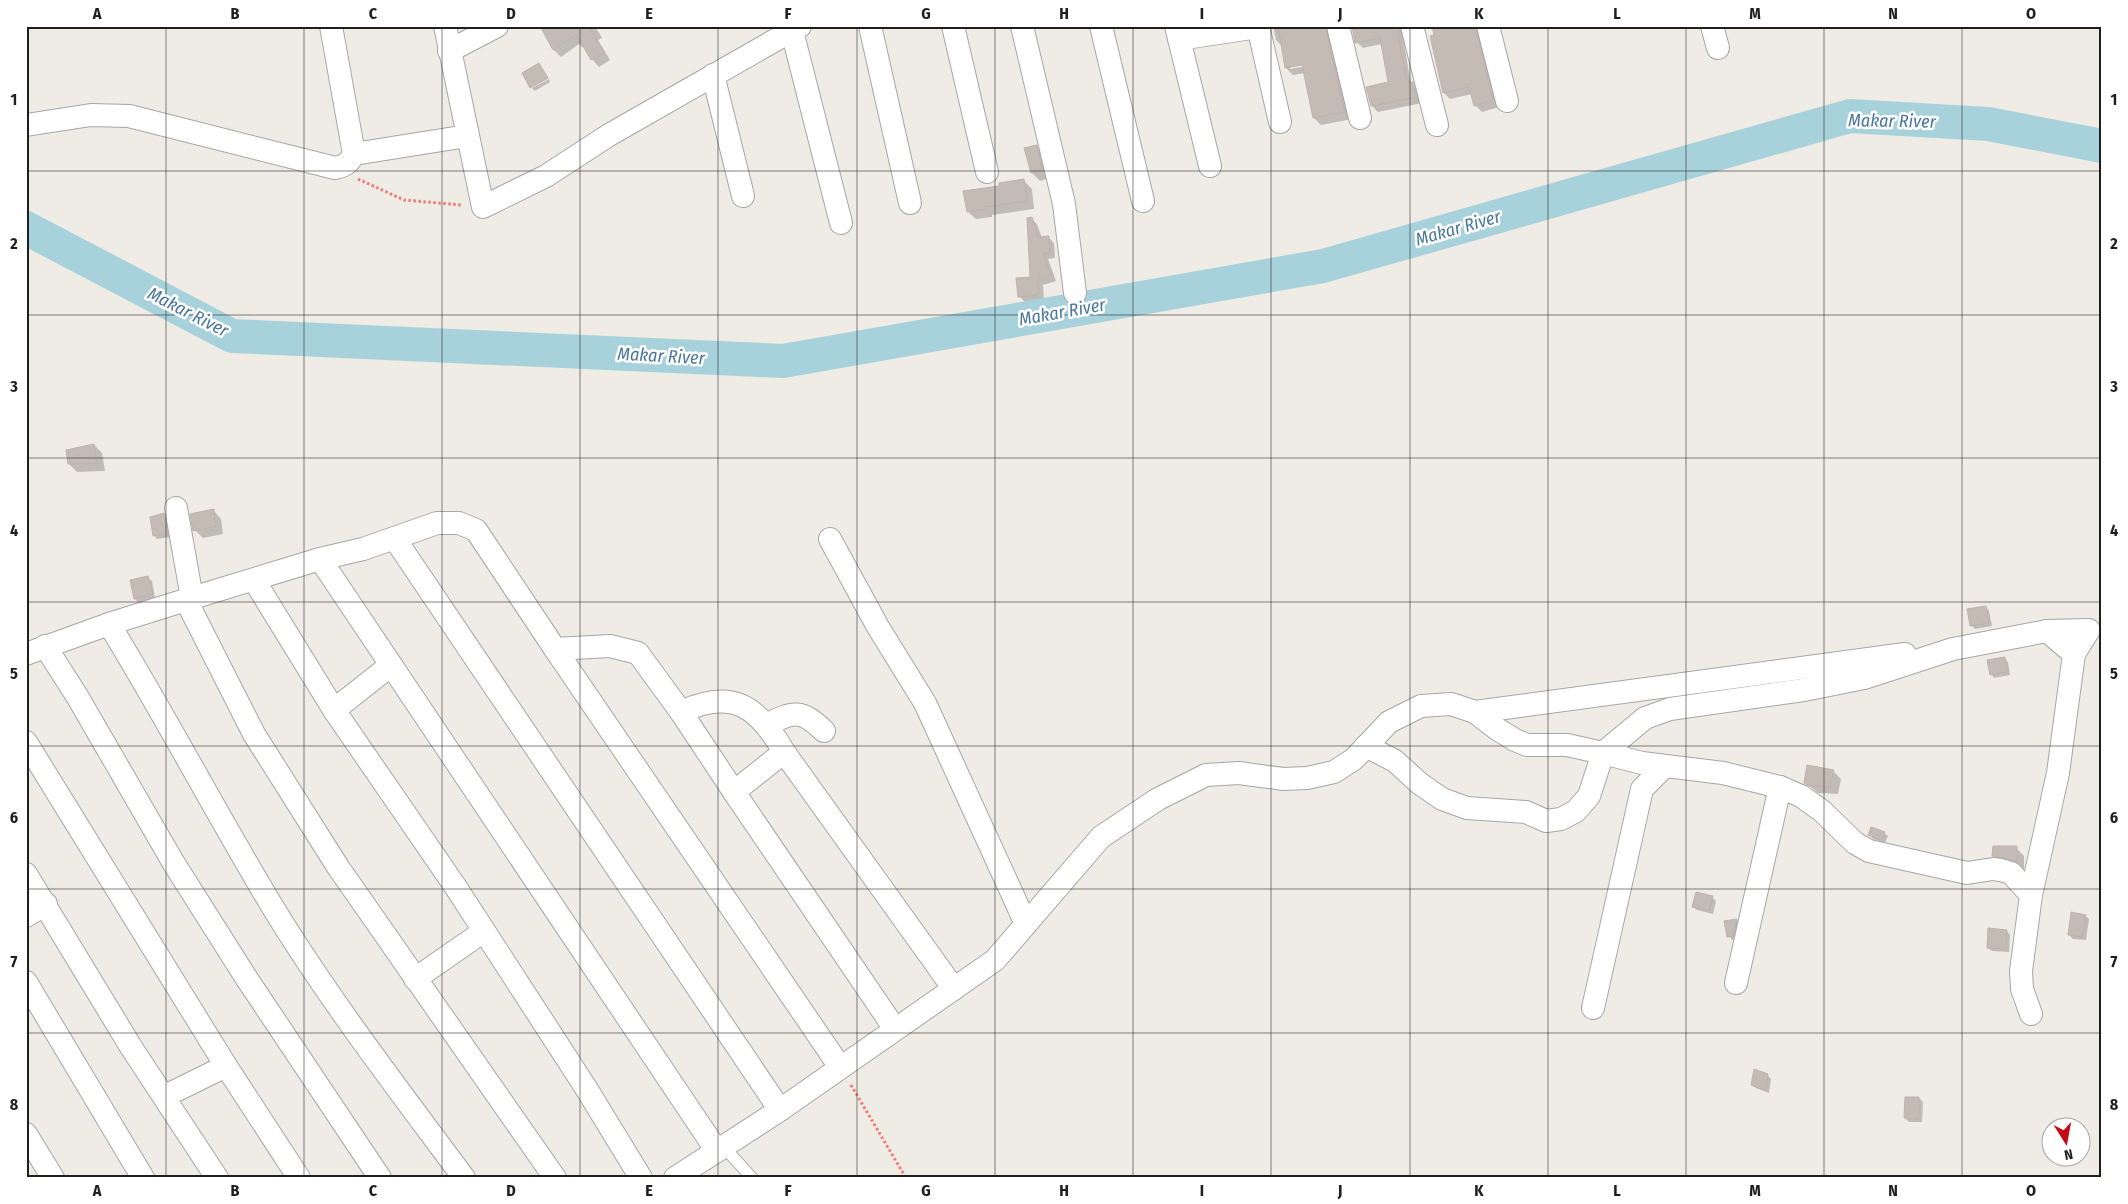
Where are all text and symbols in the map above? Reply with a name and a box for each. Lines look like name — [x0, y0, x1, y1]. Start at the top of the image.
text: A — [92, 4, 102, 23]
text: B — [231, 4, 240, 23]
text: C — [369, 4, 378, 23]
text: D — [506, 4, 516, 23]
text: E — [645, 4, 653, 23]
text: F — [784, 4, 792, 23]
text: G — [921, 4, 931, 23]
text: H — [1059, 4, 1069, 23]
text: I — [1200, 4, 1204, 23]
text: J — [1337, 4, 1342, 23]
text: K — [1474, 4, 1484, 23]
text: L — [1613, 4, 1621, 23]
text: M — [1749, 4, 1761, 23]
text: N — [1888, 4, 1898, 23]
text: O — [2026, 4, 2036, 23]
text: 1 — [11, 90, 17, 109]
text: 1 — [2111, 90, 2117, 109]
water label: Makar River — [1848, 109, 1937, 133]
water label: Makar River — [1413, 205, 1504, 251]
text: 2 — [9, 234, 18, 253]
text: 2 — [2109, 234, 2118, 253]
water label: Makar River — [144, 282, 233, 342]
water label: Makar River — [1017, 293, 1108, 330]
water label: Makar River — [617, 343, 706, 369]
text: 3 — [9, 377, 18, 396]
text: 3 — [2109, 377, 2118, 396]
text: 4 — [10, 521, 18, 540]
text: 4 — [2110, 521, 2118, 540]
text: 5 — [10, 664, 18, 683]
text: 5 — [2110, 664, 2118, 683]
text: 6 — [10, 808, 18, 827]
text: 6 — [2110, 808, 2118, 827]
text: 7 — [11, 952, 18, 971]
text: 7 — [2111, 952, 2118, 971]
text: 8 — [10, 1095, 19, 1114]
text: 8 — [2110, 1095, 2119, 1114]
north arrow — [2040, 1116, 2090, 1166]
text: N — [2063, 1145, 2074, 1163]
text: A — [92, 1181, 102, 1200]
text: B — [231, 1181, 240, 1200]
text: C — [369, 1181, 378, 1200]
text: D — [506, 1181, 516, 1200]
text: E — [645, 1181, 653, 1200]
text: F — [784, 1181, 792, 1200]
text: G — [921, 1181, 931, 1200]
text: H — [1059, 1181, 1069, 1200]
text: I — [1200, 1181, 1204, 1200]
text: J — [1337, 1181, 1342, 1200]
text: K — [1474, 1181, 1484, 1200]
text: L — [1613, 1181, 1621, 1200]
text: M — [1749, 1181, 1761, 1200]
text: N — [1888, 1181, 1898, 1200]
text: O — [2026, 1181, 2036, 1200]

